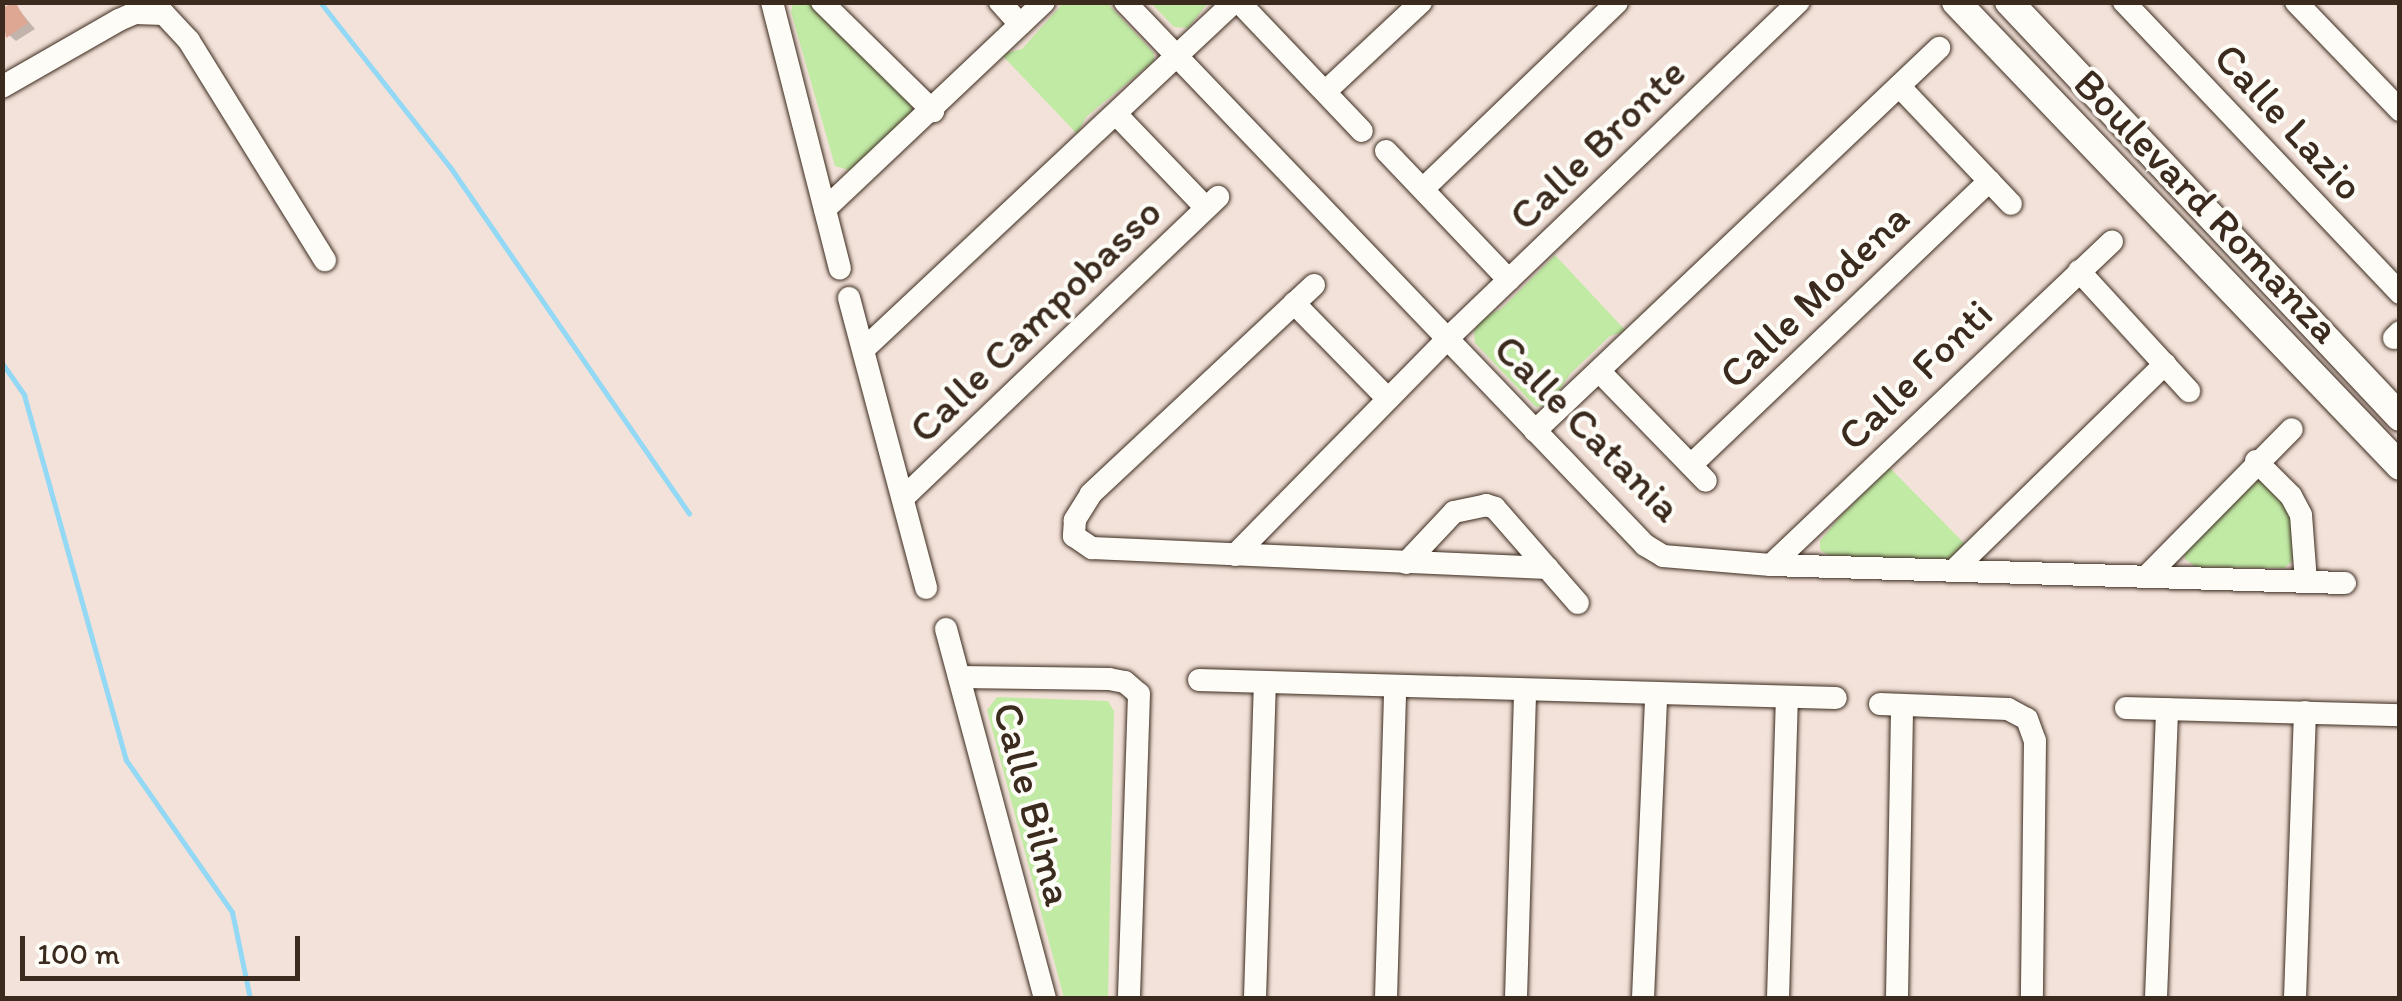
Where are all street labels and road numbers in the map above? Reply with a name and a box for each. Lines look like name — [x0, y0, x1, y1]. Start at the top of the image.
street label: Calle Lazio — [2203, 33, 2375, 211]
street label: Calle Bronte — [1498, 48, 1696, 240]
street label: Boulevard Romanza — [2064, 59, 2350, 353]
street label: Calle Campobasso — [898, 187, 1172, 453]
street label: Calle Modena — [1709, 193, 1919, 399]
street label: Calle Fonti — [1828, 290, 2002, 460]
street label: Calle Catania — [1485, 325, 1691, 531]
street label: Calle Bilma — [982, 698, 1084, 910]

